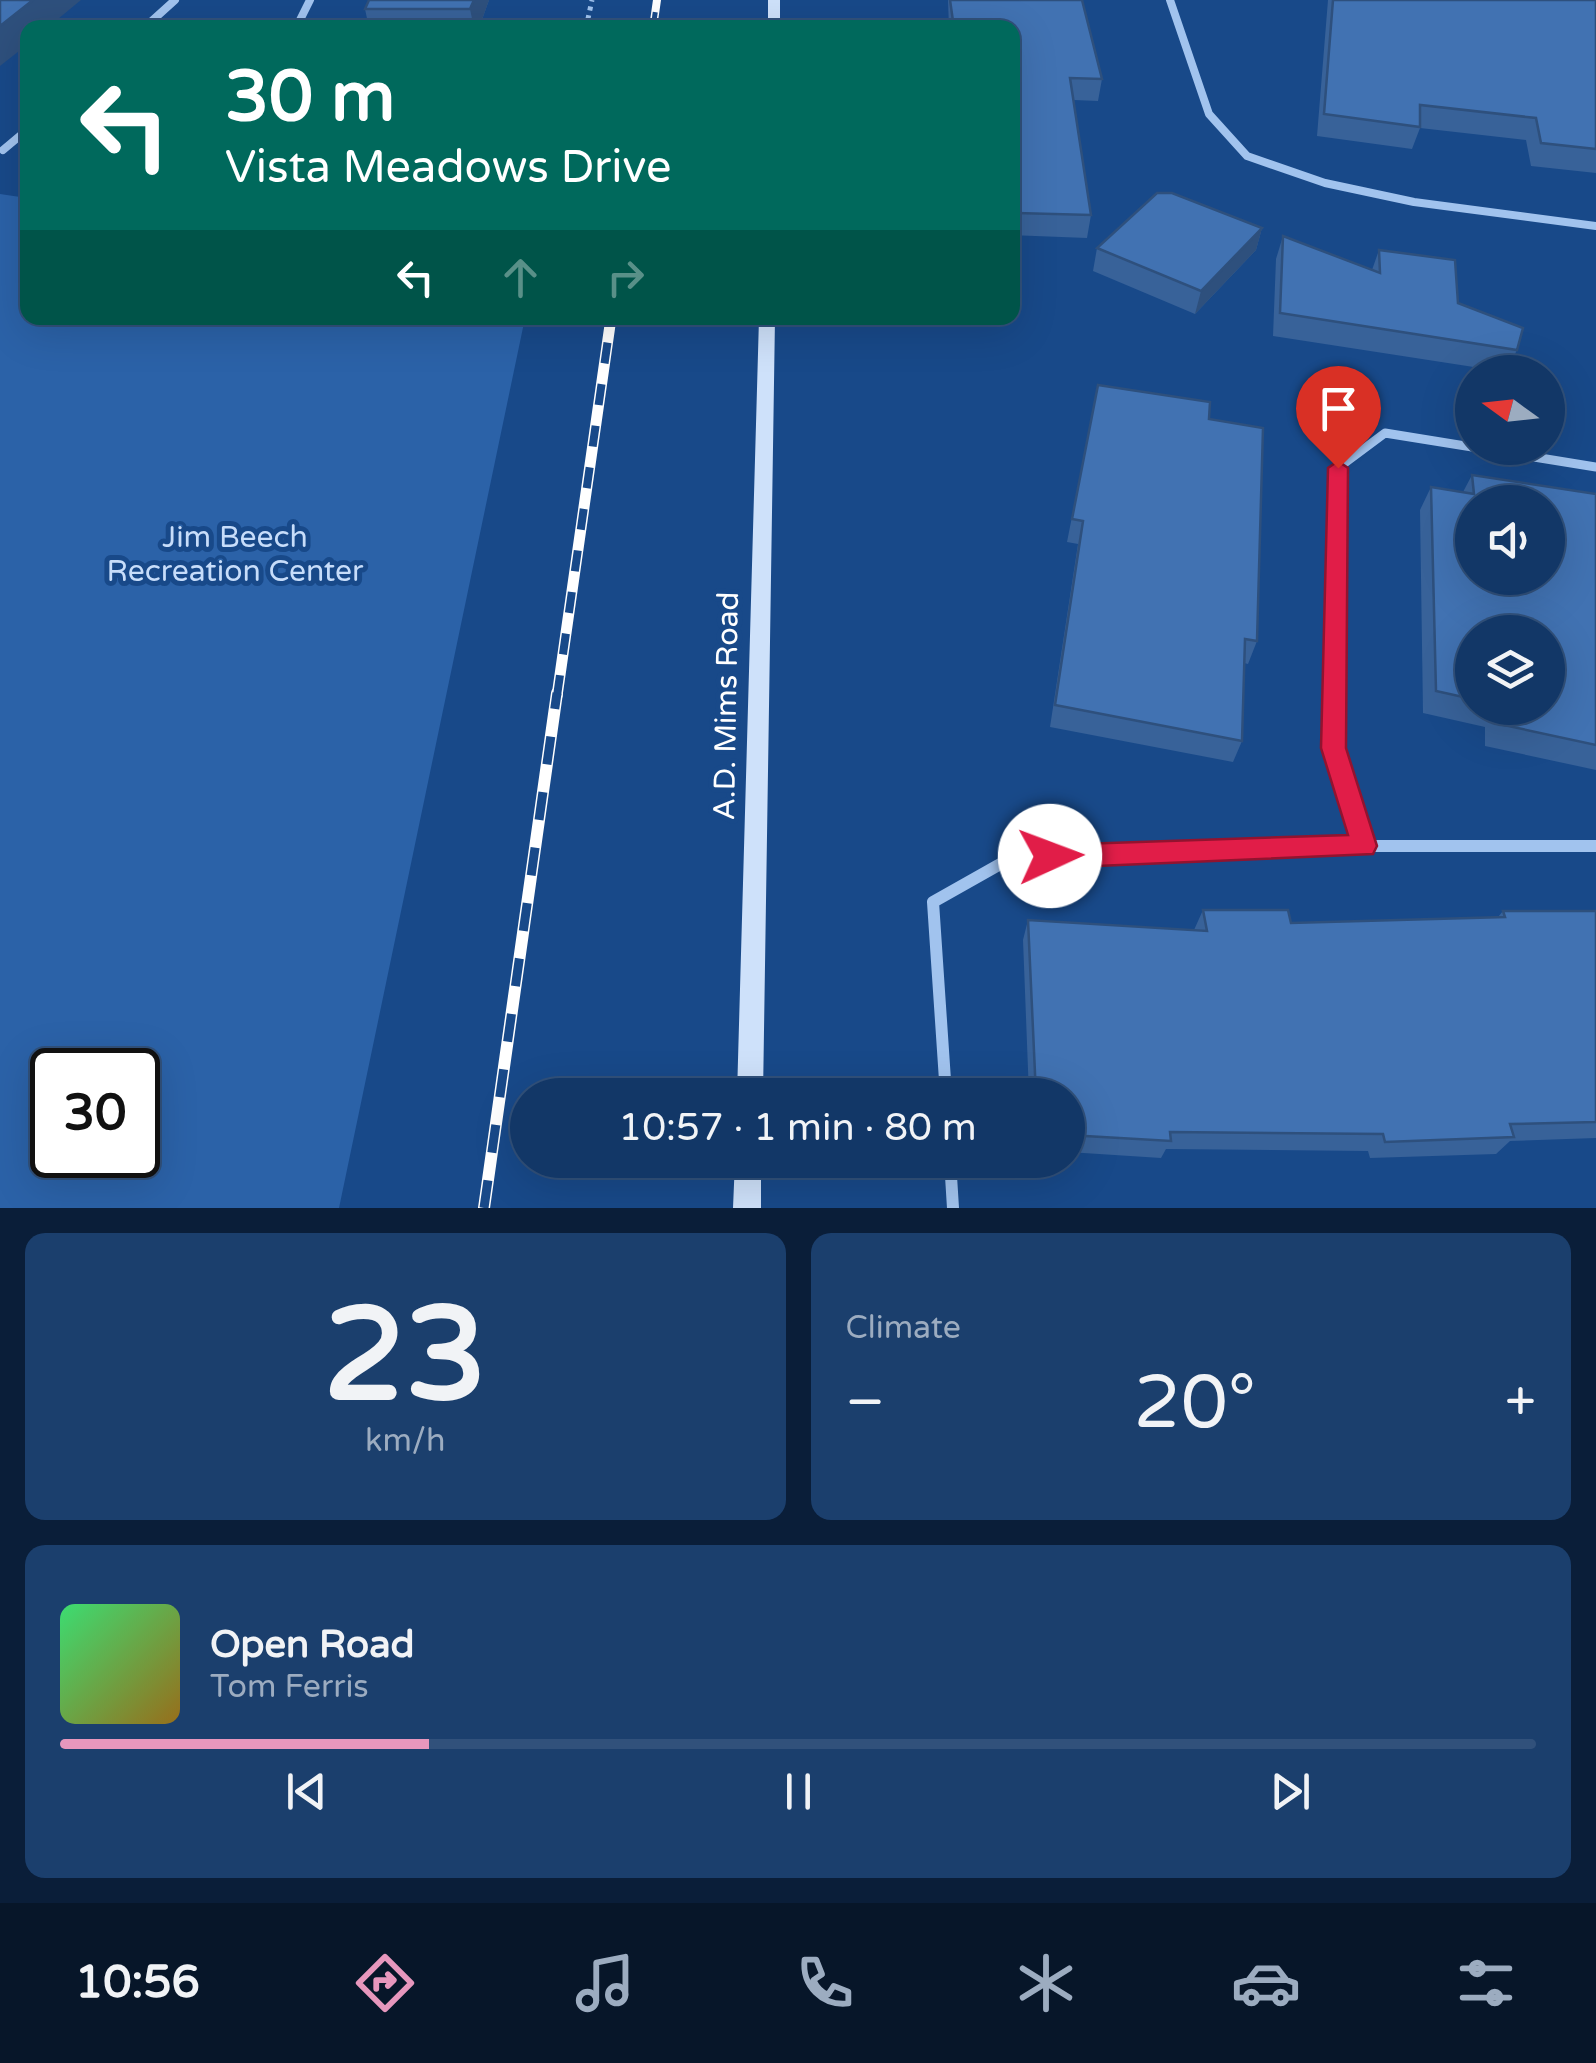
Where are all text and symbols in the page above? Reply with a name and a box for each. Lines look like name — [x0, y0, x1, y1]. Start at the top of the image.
text: 30 m — [225, 56, 395, 140]
icon: left — [60, 60, 190, 190]
text: Vista Meadows Drive — [225, 141, 671, 195]
icon: left — [388, 250, 443, 305]
icon: ahead — [493, 250, 548, 305]
icon: right — [598, 250, 653, 305]
north arrow — [1455, 355, 1565, 465]
map controls — [1455, 355, 1565, 725]
pin — [1296, 366, 1381, 469]
icon: arrive — [1311, 381, 1366, 436]
button: sound — [1455, 485, 1565, 595]
park label: Jim Beech Recreation Center — [106, 519, 364, 590]
street label: A.D. Mims Road — [706, 591, 747, 821]
button: layers — [1455, 615, 1565, 725]
position arrow — [998, 804, 1102, 908]
speed limit sign: 30 — [30, 1048, 160, 1178]
text: 10:57 · 1 min · 80 m — [618, 1105, 977, 1151]
text: 23 — [324, 1279, 487, 1435]
text: Climate — [846, 1309, 961, 1347]
text: 20° — [1134, 1358, 1256, 1448]
text: − — [846, 1370, 885, 1436]
text: + — [1505, 1370, 1536, 1436]
text: km/h — [365, 1422, 445, 1460]
text: Open Road — [210, 1622, 415, 1668]
text: Tom Ferris — [210, 1668, 369, 1706]
icon: previous — [279, 1764, 334, 1819]
icon: pause — [771, 1764, 826, 1819]
icon: next — [1263, 1764, 1318, 1819]
icon: directions — [350, 1948, 420, 2018]
icon: music — [570, 1948, 640, 2018]
icon: phone — [790, 1948, 860, 2018]
icon: climate — [1011, 1948, 1081, 2018]
icon: car — [1231, 1948, 1301, 2018]
icon: filters — [1451, 1948, 1521, 2018]
text: 10:56 — [75, 1956, 200, 2010]

